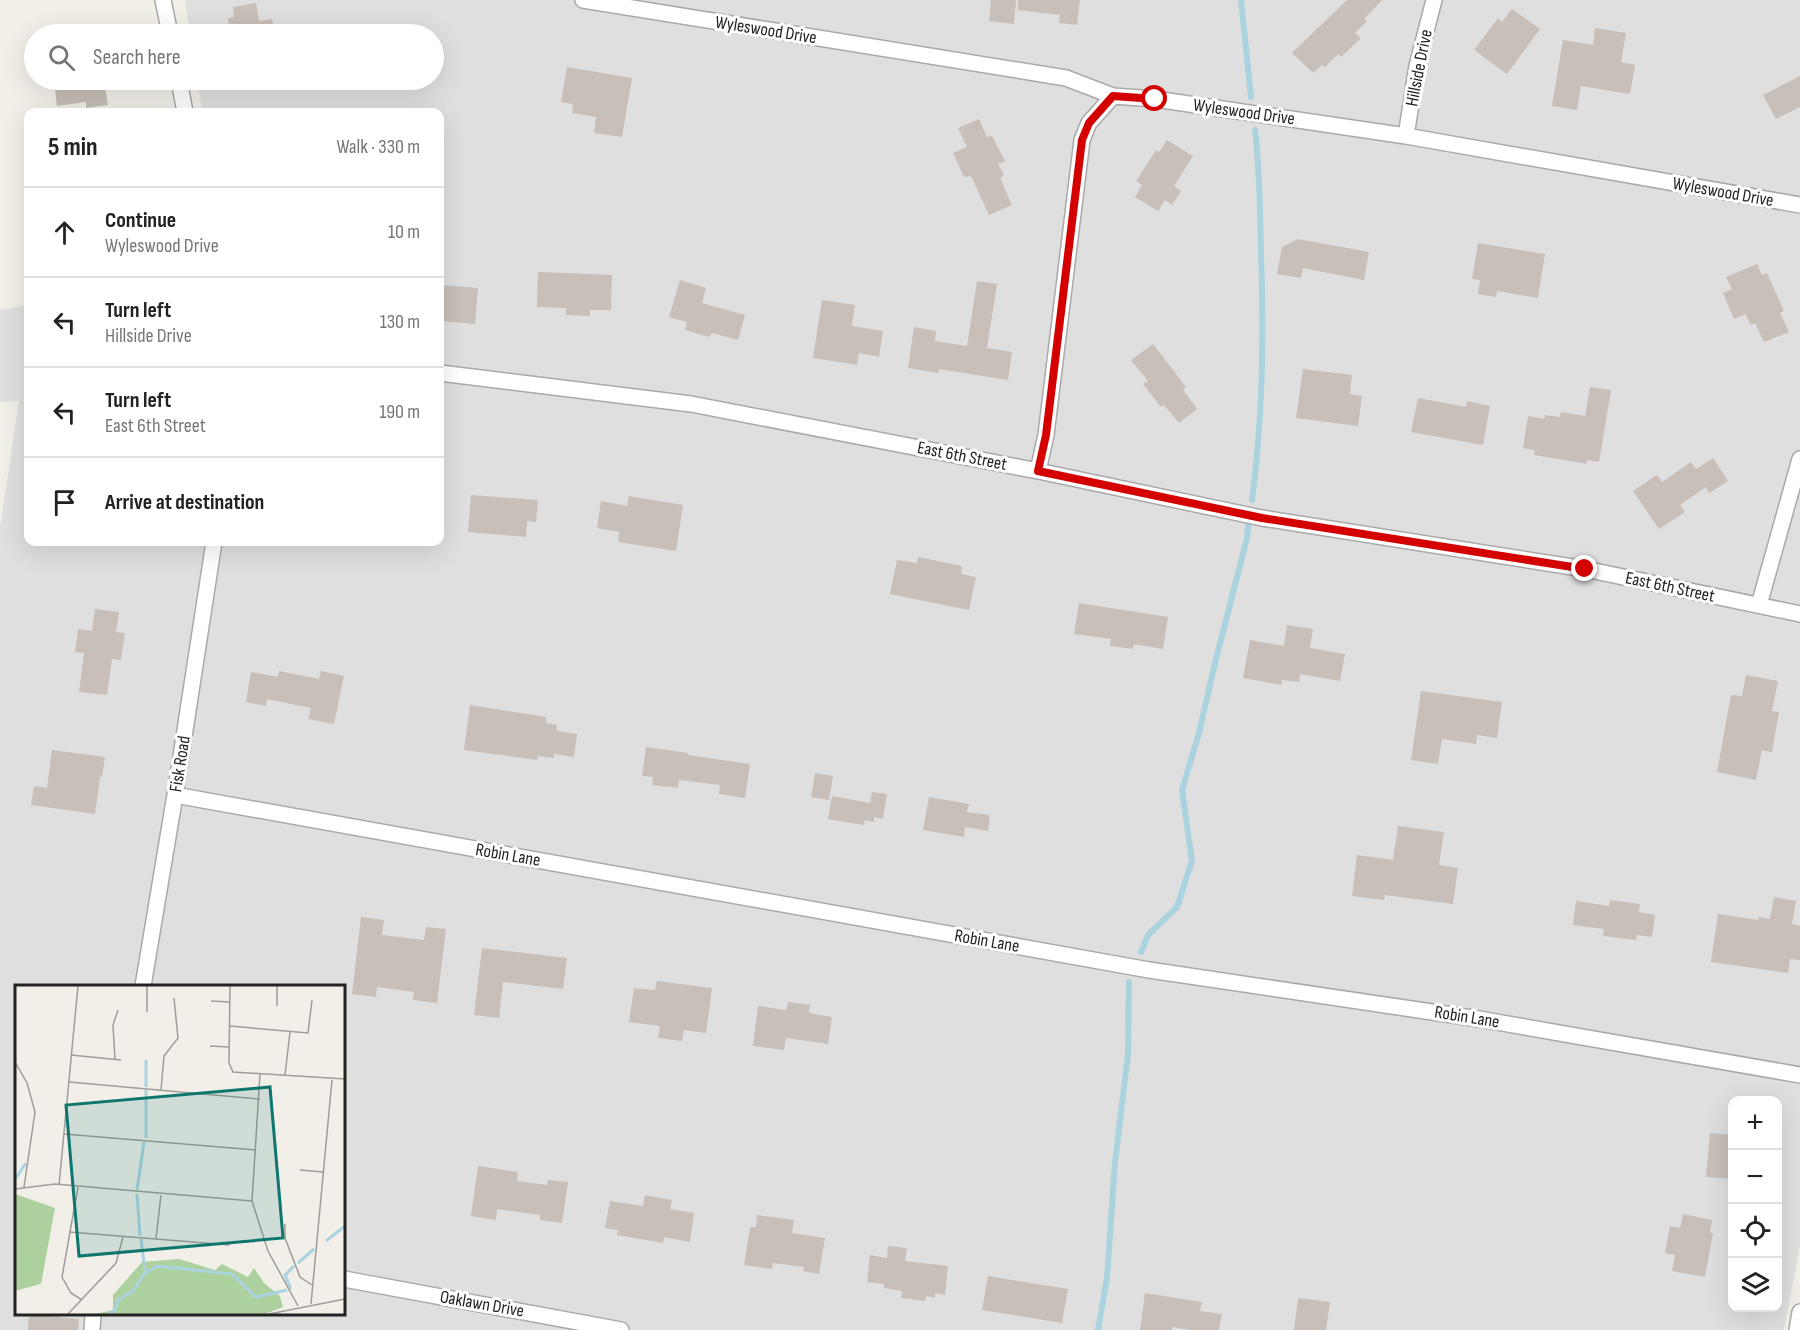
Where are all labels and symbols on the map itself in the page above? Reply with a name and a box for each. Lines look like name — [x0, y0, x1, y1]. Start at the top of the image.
street label: Wyleswood Drive — [714, 12, 818, 48]
street label: Hillside Drive — [1401, 28, 1437, 108]
route start — [1141, 85, 1167, 111]
street label: Wyleswood Drive — [1192, 94, 1296, 130]
street label: Wyleswood Drive — [1671, 173, 1775, 211]
street label: East 6th Street — [915, 437, 1009, 475]
route end — [1571, 555, 1597, 581]
street label: East 6th Street — [1623, 567, 1717, 607]
street label: Fisk Road — [165, 734, 195, 794]
street label: Robin Lane — [474, 839, 542, 871]
street label: Robin Lane — [953, 925, 1021, 957]
inset map — [15, 985, 345, 1315]
street label: Robin Lane — [1433, 1002, 1501, 1032]
street label: Oaklawn Drive — [438, 1286, 526, 1322]

